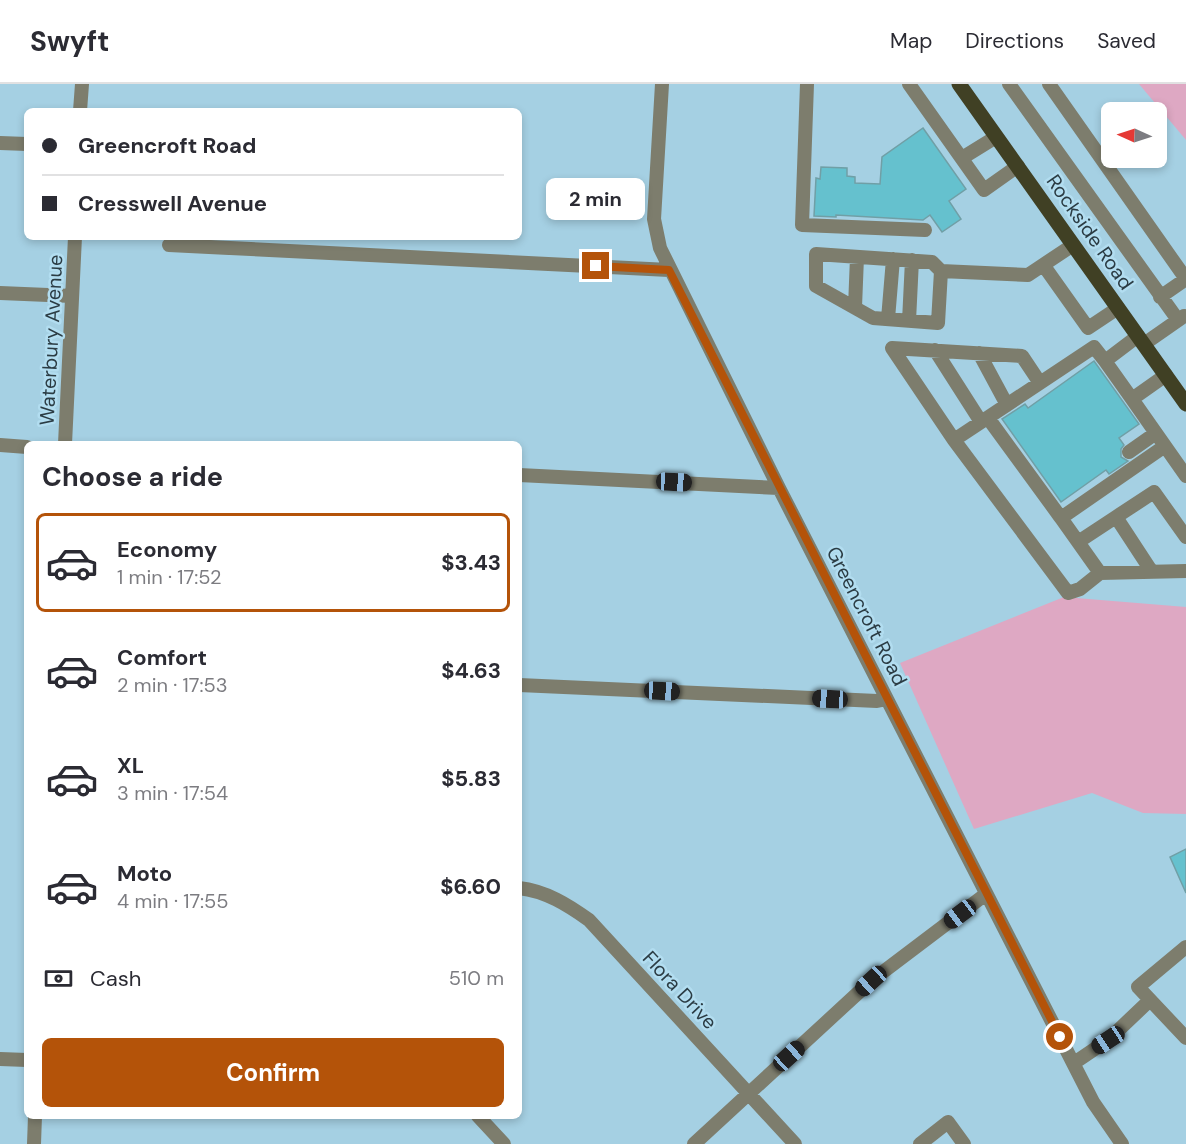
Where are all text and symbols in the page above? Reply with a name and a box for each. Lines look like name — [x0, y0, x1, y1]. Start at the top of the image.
text: Swyft — [30, 23, 109, 60]
text: Map — [890, 27, 932, 55]
text: Directions — [965, 27, 1064, 55]
text: Saved — [1097, 27, 1156, 55]
north arrow — [1101, 102, 1167, 168]
map controls — [1101, 102, 1167, 168]
text: Greencroft Road — [78, 131, 256, 160]
street label: Rockside Road — [1041, 169, 1139, 295]
callout: 2 min — [546, 179, 646, 221]
text: 2 min — [569, 186, 622, 212]
text: Cresswell Avenue — [78, 189, 267, 218]
route end — [582, 252, 609, 279]
street label: Waterbury Avenue — [34, 254, 68, 426]
text: Choose a ride — [42, 459, 223, 494]
car — [656, 472, 692, 492]
text: Economy — [117, 535, 217, 564]
icon: car — [45, 536, 99, 590]
street label: Greencroft Road — [821, 542, 913, 690]
text: $3.43 — [441, 548, 501, 577]
text: 1 min · 17:52 — [117, 564, 222, 590]
text: Comfort — [117, 643, 207, 672]
icon: car — [45, 644, 99, 698]
text: $4.63 — [441, 656, 501, 685]
text: 2 min · 17:53 — [117, 672, 228, 698]
car — [644, 681, 680, 701]
car — [812, 689, 848, 709]
text: XL — [117, 751, 144, 780]
icon: car — [45, 752, 99, 806]
text: $5.83 — [441, 764, 501, 793]
text: 3 min · 17:54 — [117, 780, 228, 806]
text: Moto — [117, 859, 172, 888]
icon: car — [45, 860, 99, 914]
text: $6.60 — [440, 872, 501, 901]
text: 4 min · 17:55 — [117, 888, 229, 914]
car — [940, 896, 980, 932]
street label: Flora Drive — [637, 945, 723, 1035]
icon: cash — [42, 962, 75, 995]
car — [852, 962, 890, 1000]
text: Cash — [90, 964, 141, 993]
text: 510 m — [449, 965, 504, 991]
route start — [1046, 1023, 1073, 1050]
car — [1088, 1023, 1128, 1057]
car — [770, 1037, 808, 1075]
button: Confirm — [42, 1038, 504, 1107]

